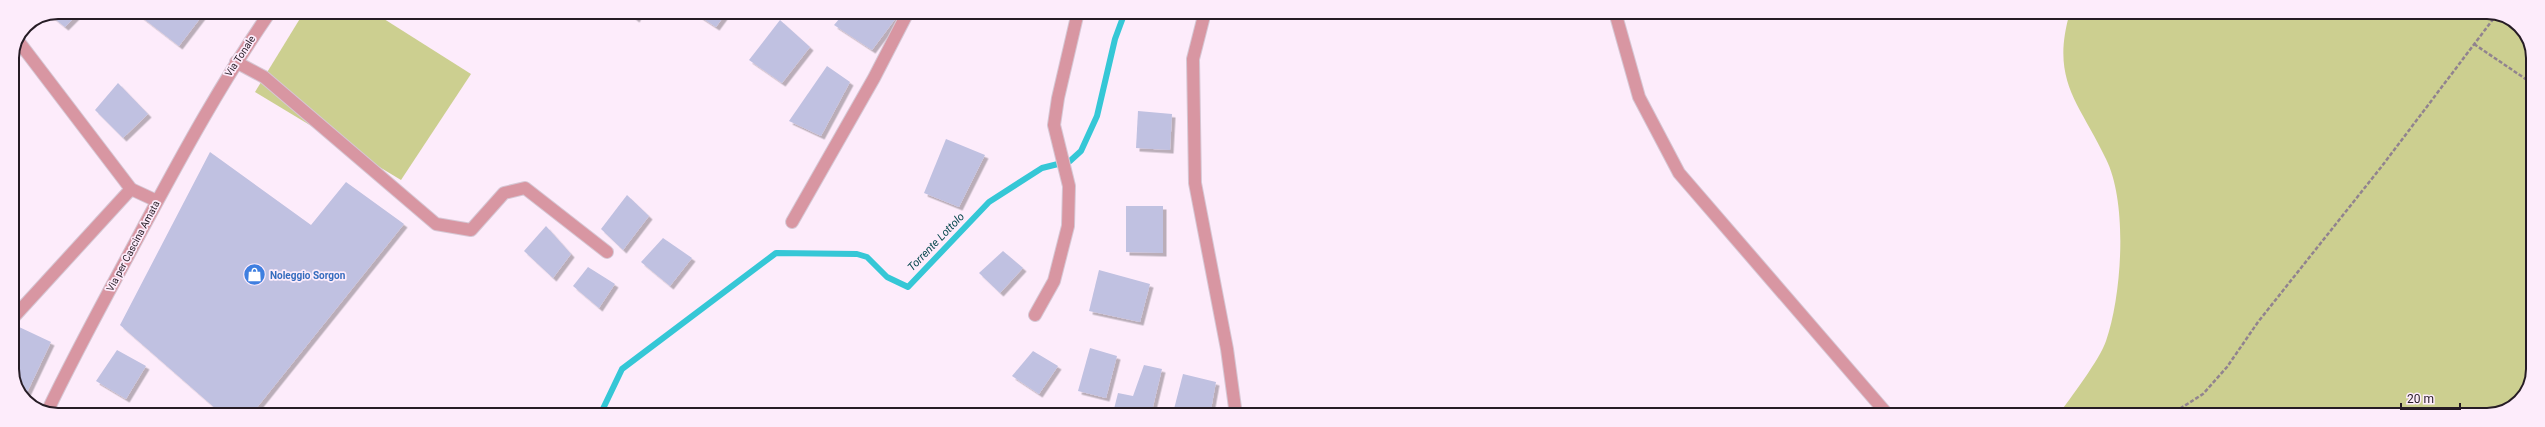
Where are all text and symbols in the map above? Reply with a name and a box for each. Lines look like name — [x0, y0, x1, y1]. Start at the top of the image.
street label: Via Tonale — [223, 34, 257, 78]
street label: Via per Cascina Amata — [104, 199, 162, 293]
water label: Torrente Lottolo — [905, 210, 967, 274]
shop icon: Noleggio Sorgon — [241, 262, 267, 288]
place label: Noleggio Sorgon — [270, 270, 346, 281]
scale bar — [2401, 385, 2460, 411]
text: 20 m — [2407, 392, 2434, 406]

